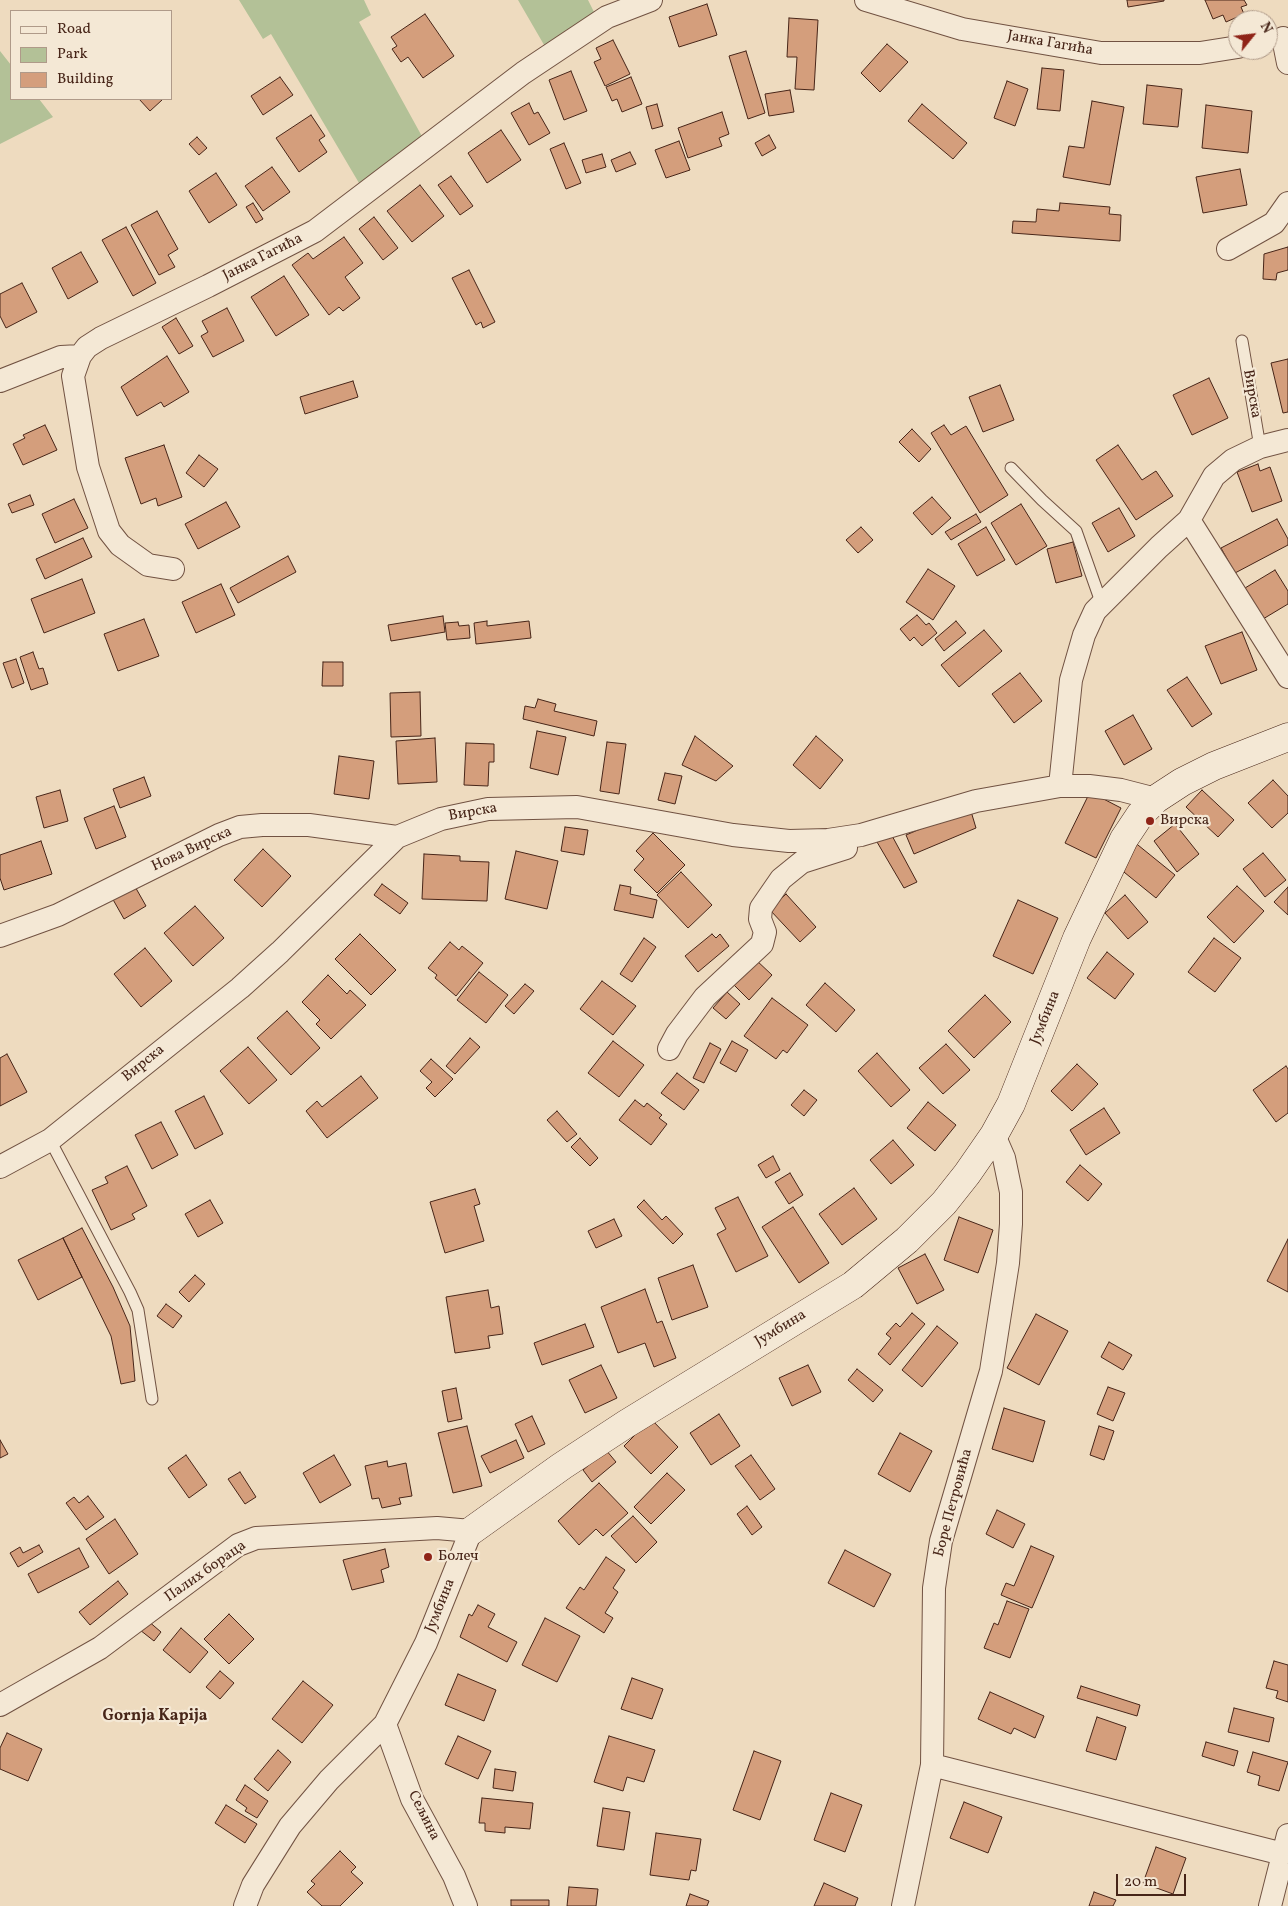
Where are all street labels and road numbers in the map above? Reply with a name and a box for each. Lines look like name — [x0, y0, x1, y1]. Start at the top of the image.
street label: Јанка Гагића — [1006, 28, 1094, 60]
street label: Јанка Гагића — [220, 230, 306, 286]
street label: Вирска — [1238, 368, 1264, 420]
street label: Вирска — [447, 800, 499, 826]
street label: Нова Вирска — [149, 824, 235, 876]
street label: Јумбина — [1027, 988, 1065, 1048]
street label: Вирска — [119, 1042, 169, 1086]
street label: Јумбина — [752, 1307, 810, 1351]
street label: Боре Петровића — [931, 1447, 977, 1559]
street label: Палих бораца — [162, 1537, 250, 1607]
street label: Јумбина — [422, 1576, 460, 1636]
street label: Сељина — [403, 1788, 443, 1844]

